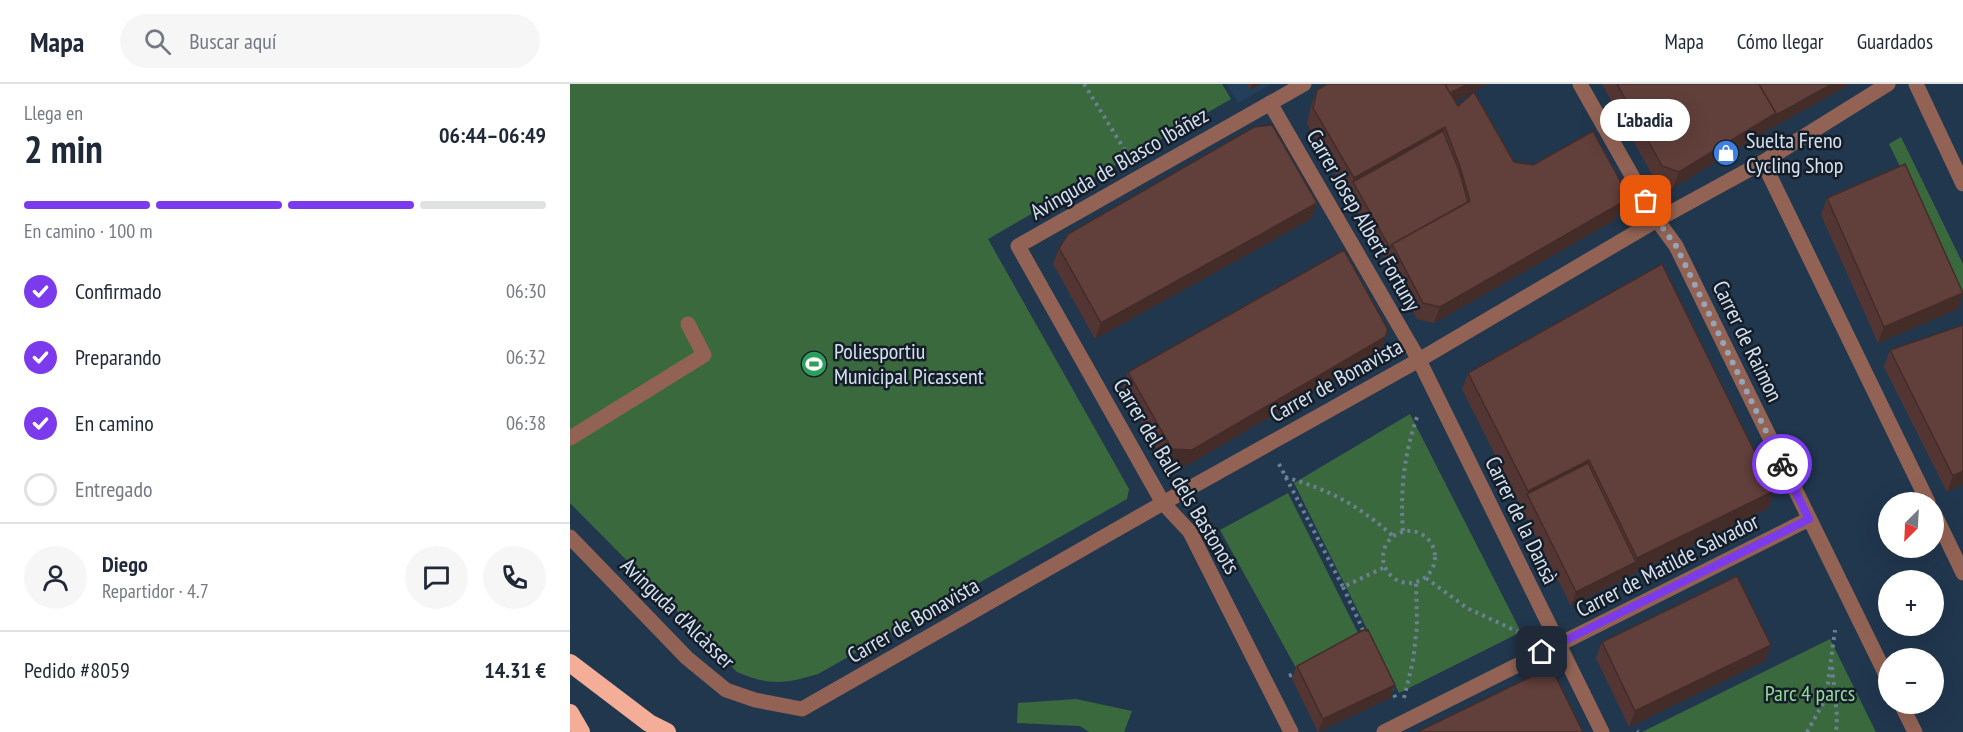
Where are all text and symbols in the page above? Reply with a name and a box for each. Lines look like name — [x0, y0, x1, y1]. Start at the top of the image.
search box — [120, 14, 540, 68]
text: Mapa — [30, 23, 84, 60]
icon: search — [141, 25, 174, 58]
text: Buscar aquí — [189, 27, 277, 55]
text: Mapa — [1665, 28, 1704, 55]
text: Cómo llegar — [1737, 28, 1824, 55]
text: Guardados — [1857, 28, 1933, 55]
callout: L'abadia — [1601, 99, 1691, 141]
text: Llega en — [24, 100, 83, 126]
street label: Avinguda de Blasco Ibáñez — [1025, 101, 1213, 225]
text: L'abadia — [1617, 107, 1673, 133]
text: 06:44–06:49 — [439, 121, 546, 149]
text: 2 min — [24, 123, 103, 174]
street label: Carrer Josep Albert Fortuny — [1300, 124, 1428, 317]
place label: Suelta Freno Cycling Shop — [1746, 126, 1843, 179]
shop icon: Suelta Freno Cycling Shop — [1711, 138, 1741, 168]
pin — [1620, 175, 1671, 226]
icon: bag — [1629, 184, 1662, 217]
text: En camino · 100 m — [24, 218, 153, 244]
icon: check — [24, 275, 57, 308]
street label: Carrer de Raimon — [1707, 276, 1789, 406]
text: Confirmado — [75, 277, 161, 305]
text: 06:30 — [506, 278, 546, 304]
street label: Carrer de Bonavista — [1265, 332, 1407, 428]
place label: Poliesportiu Municipal Picassent — [834, 337, 984, 390]
icon: check — [24, 341, 57, 374]
text: Preparando — [75, 343, 161, 371]
text: 06:32 — [506, 344, 546, 370]
sports icon: Poliesportiu Municipal Picassent — [799, 349, 829, 379]
street label: Carrer del Ball dels Bastonots — [1107, 373, 1247, 579]
icon: check — [24, 407, 57, 440]
text: En camino — [75, 409, 154, 437]
text: 06:38 — [506, 410, 546, 436]
courier — [1752, 434, 1812, 494]
icon: bike — [1766, 448, 1799, 481]
street label: Carrer de la Dansà — [1479, 452, 1565, 588]
text: Entregado — [75, 475, 152, 503]
north arrow — [1878, 492, 1944, 558]
map controls — [1878, 492, 1944, 714]
street label: Carrer de Matilde Salvador — [1571, 507, 1763, 623]
button: person — [24, 546, 87, 609]
button: chat — [405, 546, 468, 609]
button: phone — [483, 546, 546, 609]
text: Diego — [102, 550, 148, 578]
street label: Avinguda d'Alcàsser — [615, 551, 741, 675]
button: + — [1878, 570, 1944, 636]
street label: Carrer de Bonavista — [842, 571, 984, 669]
text: Repartidor · 4.7 — [102, 578, 209, 604]
pin — [1516, 626, 1567, 677]
icon: home — [1525, 635, 1558, 668]
button: − — [1878, 648, 1944, 714]
text: Pedido #8059 — [24, 656, 130, 684]
text: 14.31 € — [484, 656, 546, 684]
park label: Parc 4 parcs — [1765, 679, 1855, 707]

